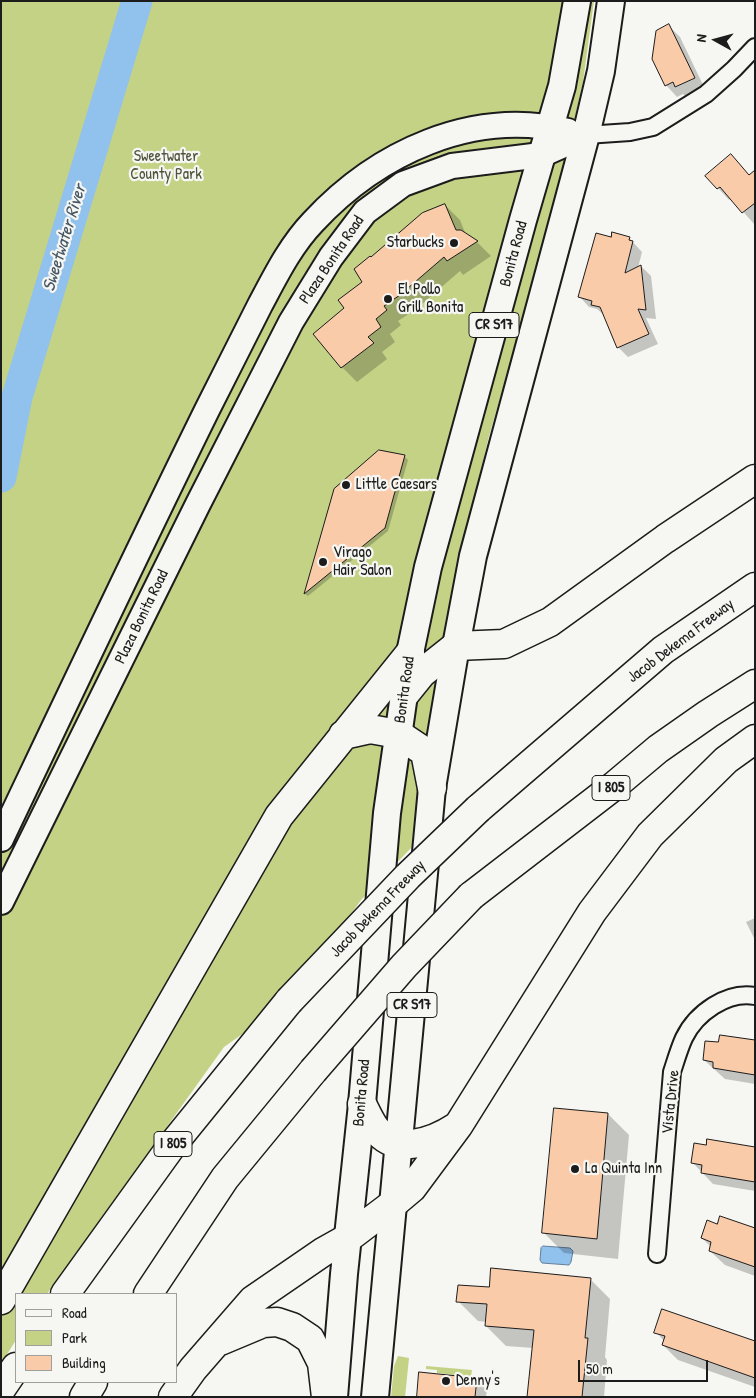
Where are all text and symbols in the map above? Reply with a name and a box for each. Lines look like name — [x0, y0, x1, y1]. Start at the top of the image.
north arrow — [691, 15, 741, 65]
text: N — [691, 33, 710, 43]
park label: Sweetwater County Park — [130, 147, 202, 185]
water label: Sweetwater River — [39, 182, 91, 294]
street label: Plaza Bonita Road — [296, 212, 368, 308]
street label: Bonita Road — [496, 219, 532, 289]
place label: Starbucks — [387, 233, 444, 253]
marker: Starbucks — [448, 237, 460, 249]
place label: El Pollo Grill Bonita — [398, 280, 463, 318]
marker: El Pollo Grill Bonita — [382, 293, 394, 305]
road number: CR S17 — [469, 312, 519, 338]
place label: Little Caesars — [356, 475, 437, 495]
marker: Little Caesars — [340, 479, 352, 491]
place label: Virago Hair Salon — [333, 543, 392, 581]
marker: Virago Hair Salon — [317, 556, 329, 568]
street label: Plaza Bonita Road — [111, 567, 173, 667]
street label: Jacob Dekema Freeway — [624, 595, 738, 687]
street label: Bonita Road — [391, 655, 419, 725]
road number: I 805 — [592, 776, 630, 800]
street label: Jacob Dekema Freeway — [327, 856, 429, 962]
road number: CR S17 — [387, 992, 437, 1018]
street label: Bonita Road — [350, 1059, 374, 1127]
street label: Vista Drive — [658, 1069, 684, 1135]
road number: I 805 — [154, 1132, 192, 1156]
place label: La Quinta Inn — [585, 1159, 662, 1179]
marker: La Quinta Inn — [569, 1163, 581, 1175]
legend — [15, 1293, 178, 1383]
text: Road — [62, 1302, 87, 1323]
text: Park — [62, 1327, 87, 1348]
scale bar — [581, 1350, 711, 1382]
text: Building — [62, 1352, 106, 1373]
text: 50 m — [586, 1358, 613, 1379]
place label: Denny's — [456, 1371, 500, 1391]
marker: Denny's — [440, 1375, 452, 1387]

